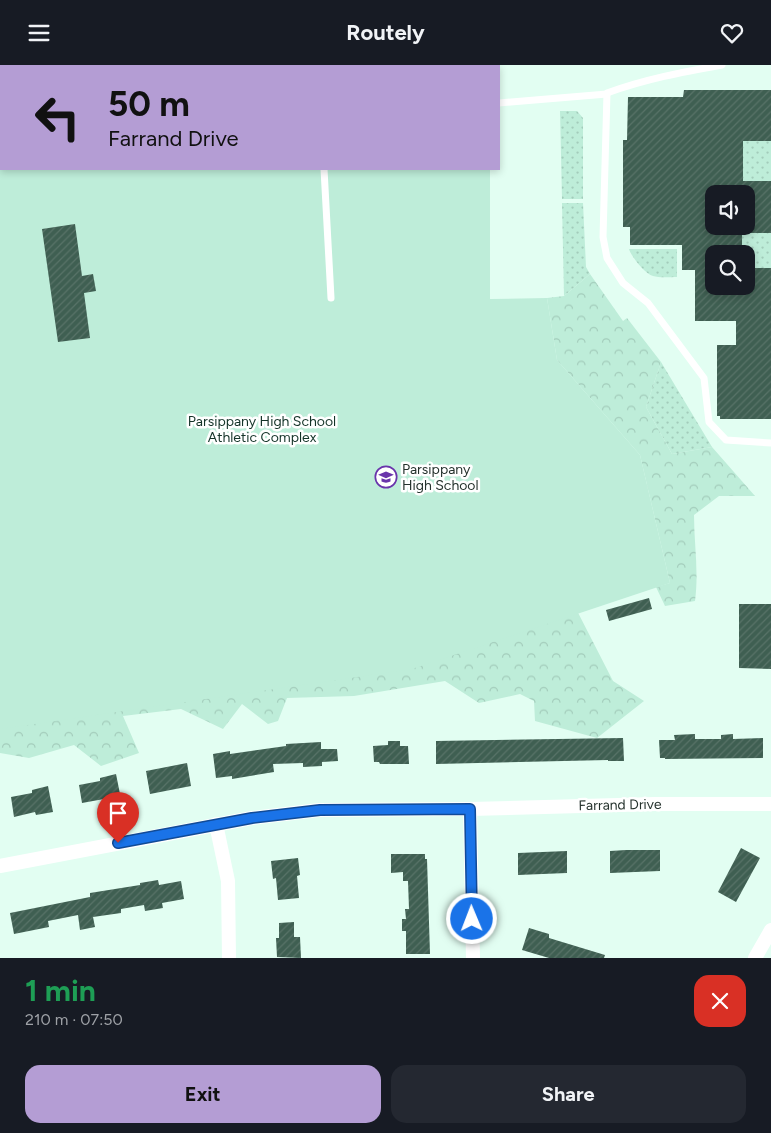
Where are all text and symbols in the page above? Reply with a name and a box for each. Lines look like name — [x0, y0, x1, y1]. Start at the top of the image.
icon: menu — [25, 19, 53, 47]
text: Routely — [346, 19, 425, 46]
icon: heart — [718, 19, 746, 47]
text: 50 m — [108, 83, 190, 125]
icon: left — [25, 85, 90, 150]
text: Farrand Drive — [108, 125, 239, 152]
map controls — [705, 185, 755, 295]
button: sound — [705, 185, 755, 235]
button: search — [705, 245, 755, 295]
park label: Parsippany High School Athletic Complex — [188, 413, 336, 446]
place label: Parsippany High School — [402, 461, 479, 494]
school or university icon: Parsippany High School — [374, 465, 398, 489]
pin — [97, 792, 139, 843]
street label: Farrand Drive — [578, 796, 662, 814]
icon: arrive — [104, 799, 132, 827]
position arrow — [445, 892, 497, 944]
text: 1 min — [25, 972, 96, 1009]
button: close — [694, 975, 746, 1027]
text: 210 m · 07:50 — [25, 1010, 123, 1029]
button: Exit — [25, 1065, 381, 1123]
button: Share — [391, 1065, 746, 1123]

